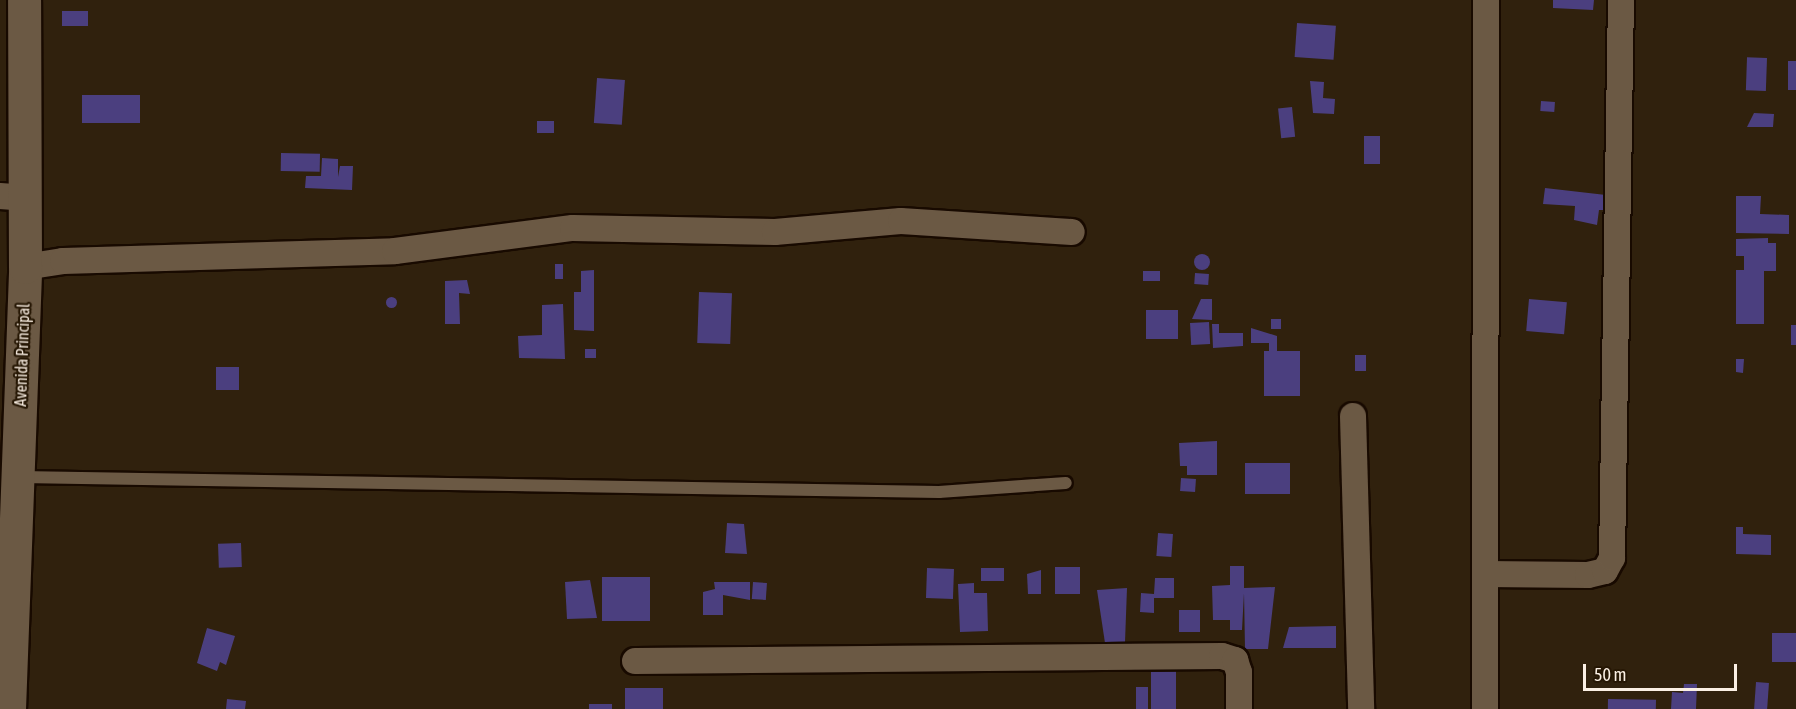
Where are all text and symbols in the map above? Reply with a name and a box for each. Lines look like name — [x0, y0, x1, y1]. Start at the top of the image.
street label: Avenida Principal — [11, 303, 33, 407]
scale bar — [1586, 652, 1740, 690]
text: 50 m — [1594, 664, 1626, 685]

